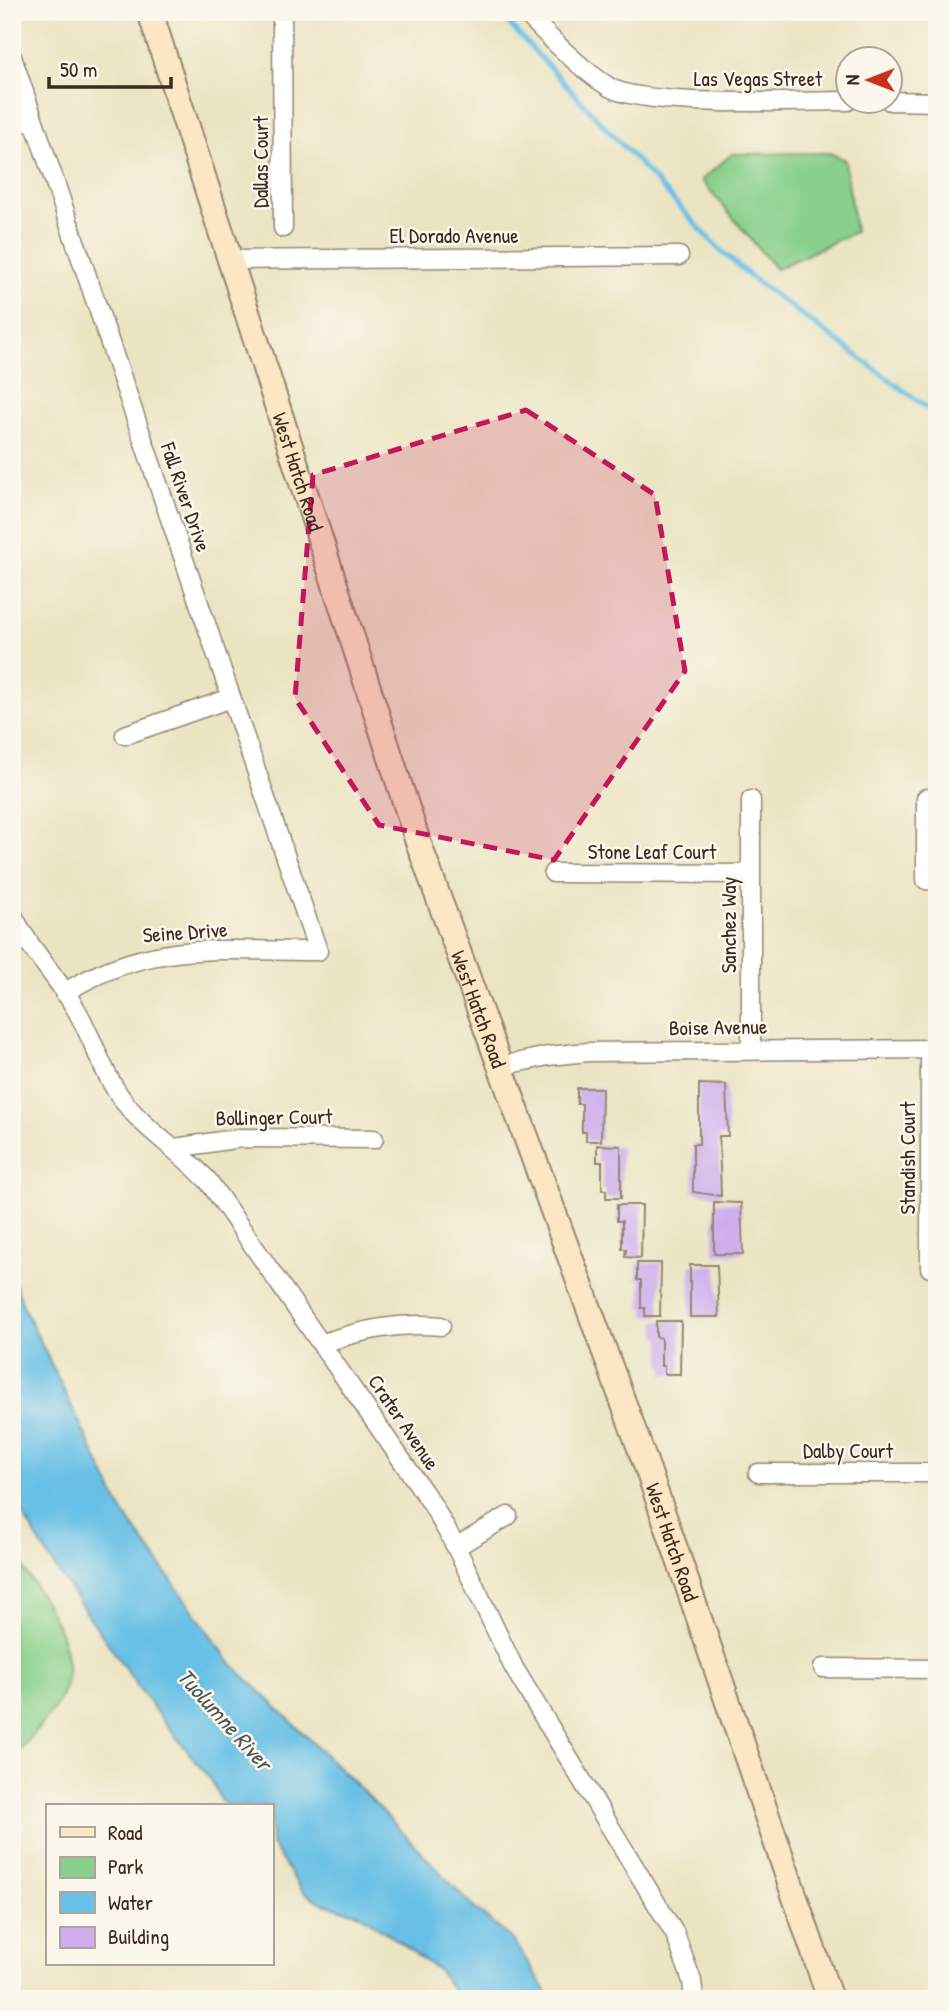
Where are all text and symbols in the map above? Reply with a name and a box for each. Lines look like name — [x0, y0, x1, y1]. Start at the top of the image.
scale bar — [49, 46, 172, 90]
north arrow — [834, 46, 904, 116]
text: 50 m — [60, 55, 97, 84]
street label: Las Vegas Street — [694, 64, 823, 93]
text: N — [839, 75, 865, 85]
street label: Dallas Court — [246, 115, 275, 208]
street label: El Dorado Avenue — [389, 221, 519, 250]
street label: West Hatch Road — [266, 409, 331, 535]
street label: Fall River Drive — [154, 438, 218, 555]
street label: Stone Leaf Court — [588, 837, 717, 866]
street label: Sanchez Way — [714, 877, 743, 973]
street label: Seine Drive — [142, 915, 228, 949]
street label: West Hatch Road — [444, 946, 514, 1072]
street label: Boise Avenue — [669, 1012, 767, 1042]
street label: Bollinger Court — [215, 1101, 333, 1133]
street label: Standish Court — [893, 1101, 922, 1214]
street label: Crater Avenue — [361, 1368, 447, 1476]
street label: Dalby Court — [803, 1436, 894, 1465]
street label: West Hatch Road — [639, 1479, 706, 1605]
water label: Tuolumne River — [171, 1661, 281, 1779]
legend — [46, 1804, 273, 1966]
text: Road — [108, 1818, 142, 1847]
text: Park — [108, 1852, 143, 1881]
text: Water — [108, 1888, 153, 1917]
text: Building — [108, 1922, 169, 1951]

